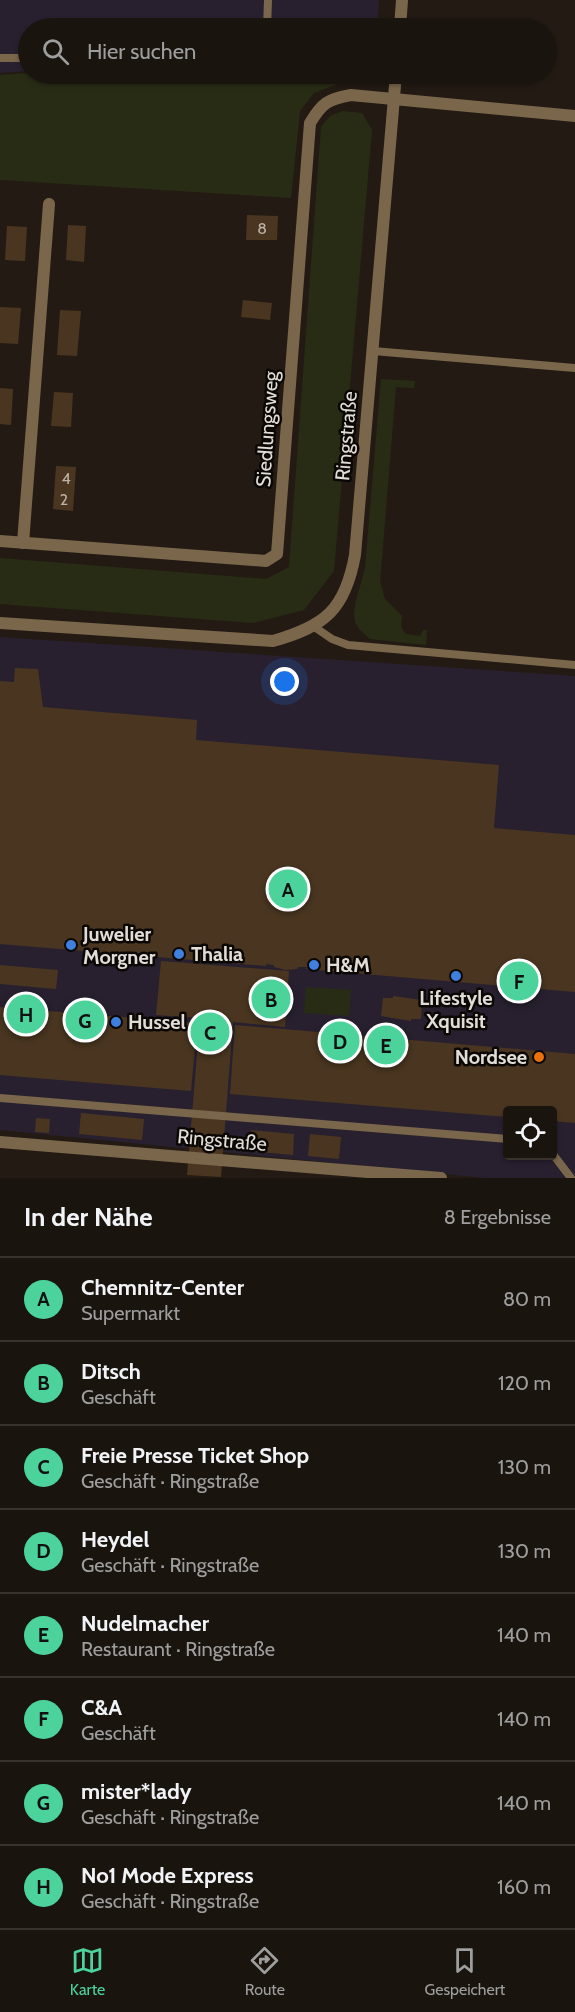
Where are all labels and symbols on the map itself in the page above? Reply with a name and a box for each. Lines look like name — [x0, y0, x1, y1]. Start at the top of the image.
house number: 8 — [257, 219, 267, 238]
street label: Siedlungsweg — [251, 369, 283, 488]
street label: Ringstraße — [330, 390, 362, 482]
house number: 4 — [61, 469, 71, 488]
house number: 2 — [60, 490, 68, 509]
your location — [270, 667, 299, 696]
pin: A — [268, 866, 308, 912]
place label: Juwelier Morgner — [82, 922, 156, 969]
marker: Juwelier Morgner — [64, 938, 78, 952]
place label: Thalia — [191, 942, 243, 966]
marker: Thalia — [172, 947, 186, 961]
place label: H&M — [326, 953, 370, 977]
marker: H&M — [307, 958, 321, 972]
pin: F — [500, 958, 538, 1004]
marker: Lifestyle Xquisit — [449, 969, 463, 983]
pin: B — [252, 976, 290, 1022]
place label: Lifestyle Xquisit — [419, 986, 493, 1033]
pin: H — [6, 992, 46, 1036]
pin: G — [66, 998, 104, 1042]
place label: Hussel — [128, 1010, 186, 1034]
pin: C — [190, 1010, 230, 1054]
marker: Hussel — [109, 1015, 123, 1029]
pin: D — [320, 1018, 360, 1064]
pin: E — [366, 1022, 406, 1068]
place label: Nordsee — [455, 1045, 527, 1069]
marker: Nordsee — [532, 1050, 546, 1064]
street label: Ringstraße — [176, 1124, 268, 1156]

